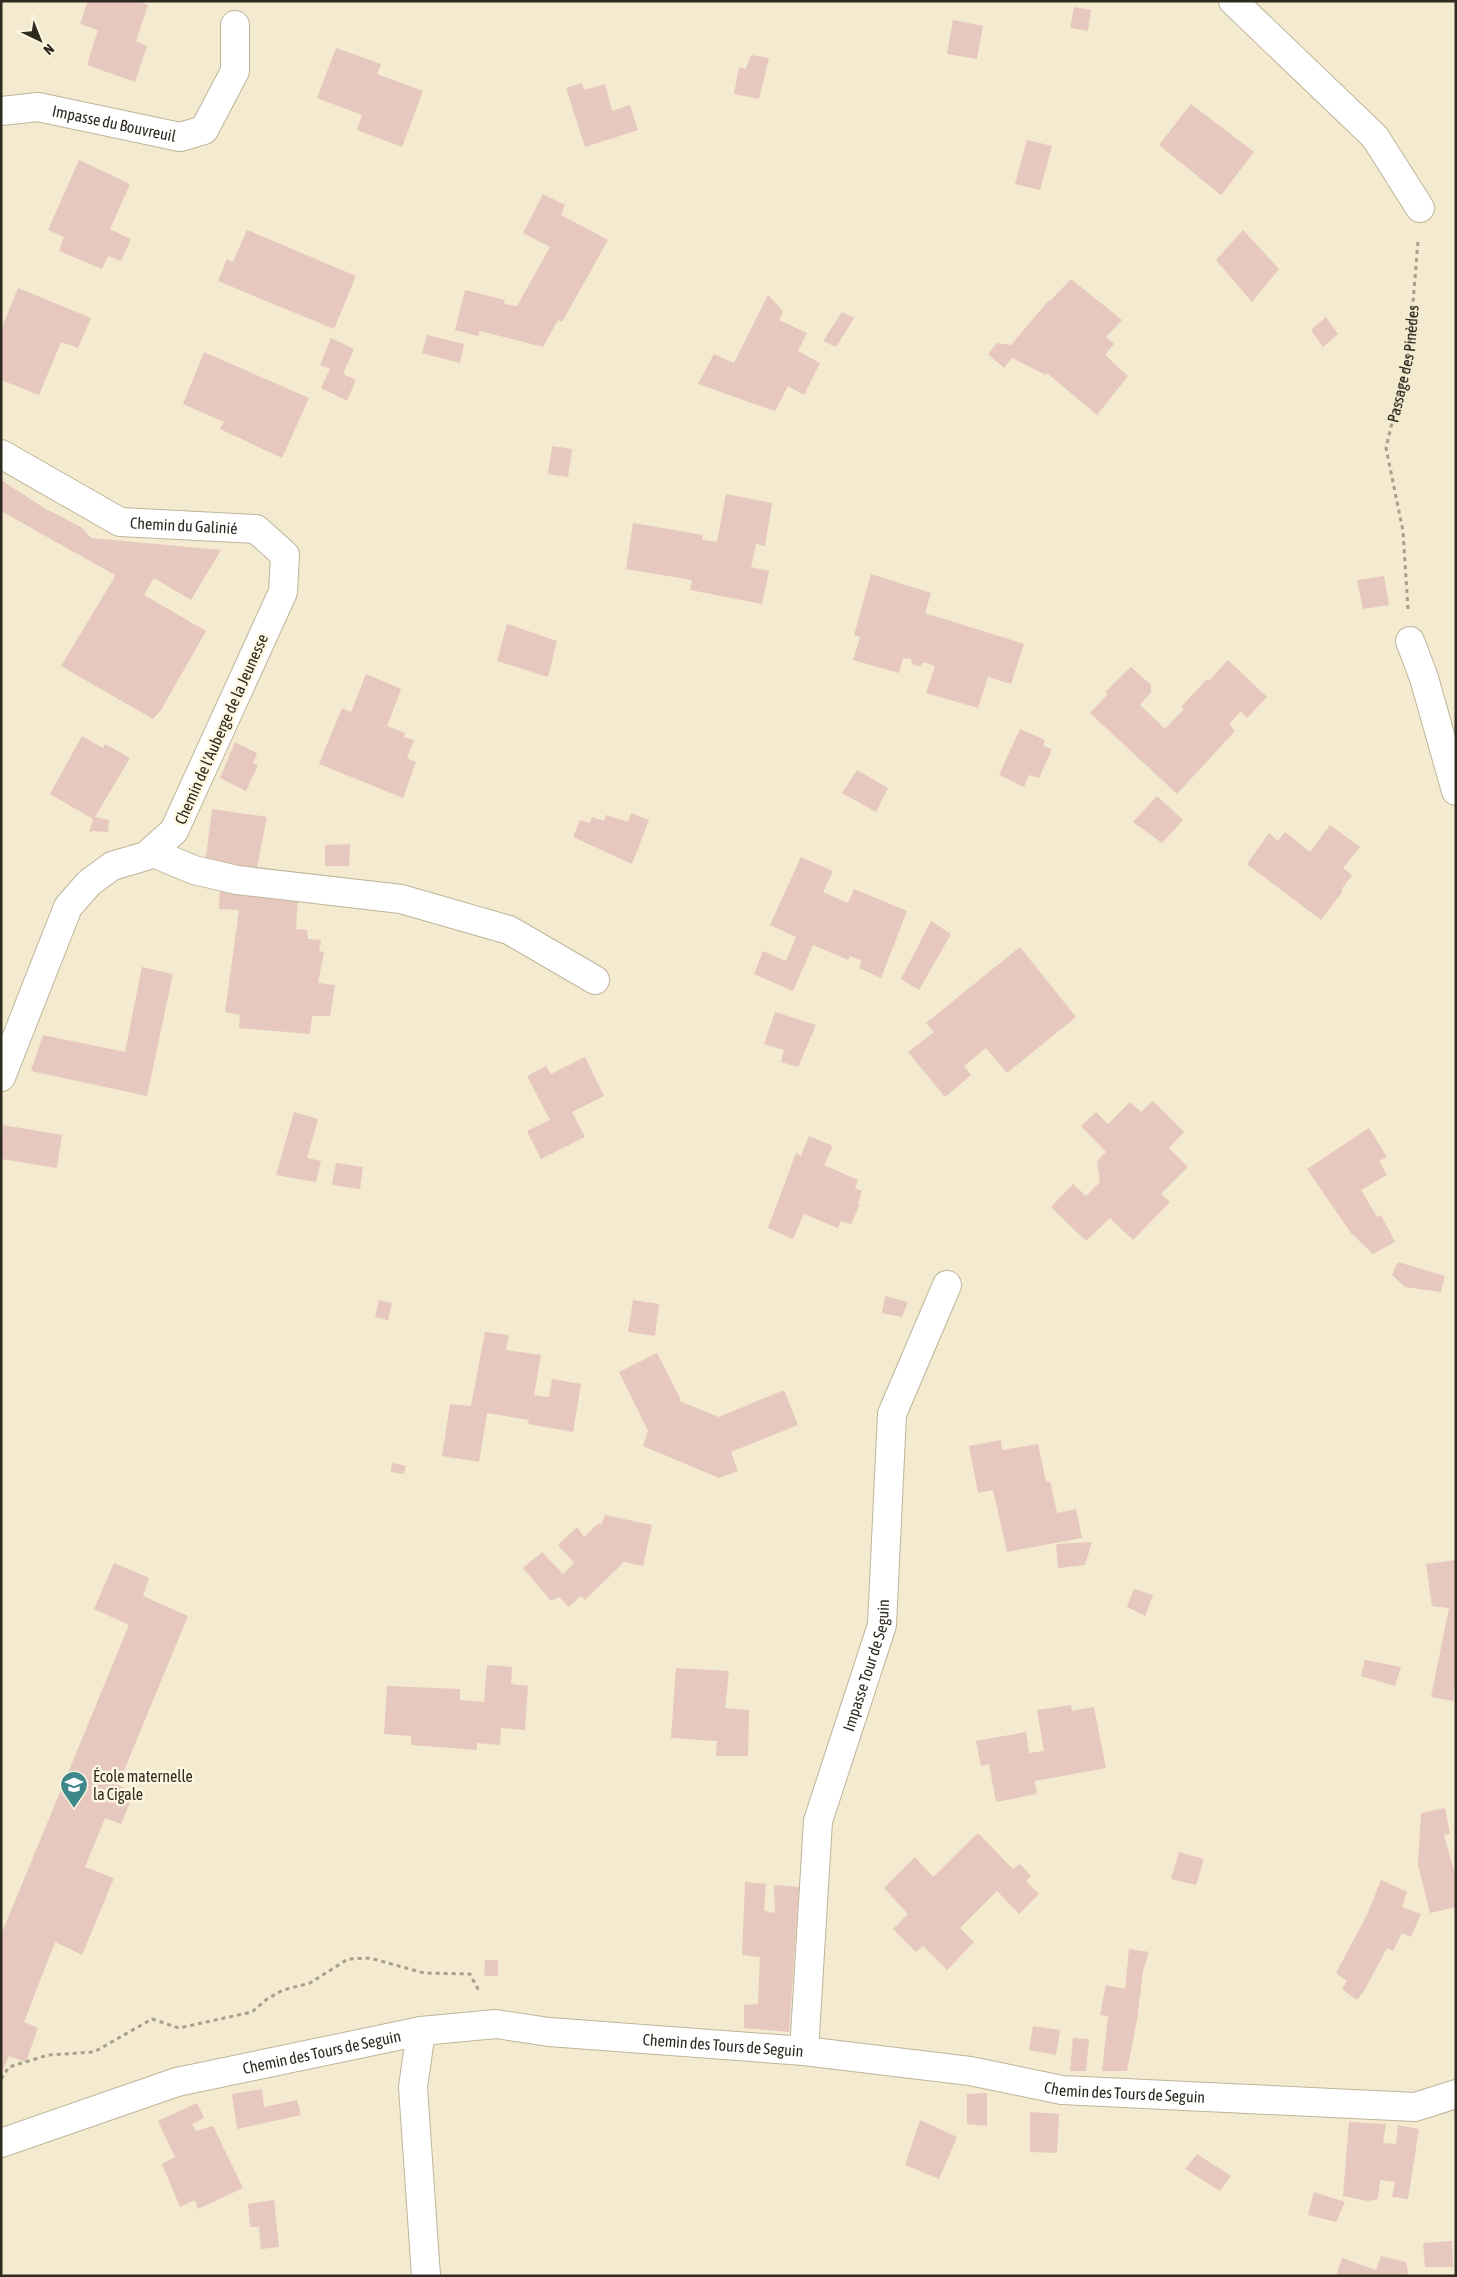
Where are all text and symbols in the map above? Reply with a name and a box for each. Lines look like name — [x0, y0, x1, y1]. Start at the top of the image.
north arrow — [15, 15, 65, 65]
text: N — [40, 41, 57, 58]
street label: Impasse du Bouvreuil — [51, 101, 178, 145]
street label: Passage des Pinèdes — [1383, 304, 1422, 424]
street label: Chemin du Galinié — [130, 514, 238, 537]
street label: Chemin de l'Auberge de la Jeunesse — [171, 631, 272, 827]
street label: Impasse Tour de Seguin — [839, 1599, 892, 1733]
place label: École maternelle la Cigale — [93, 1767, 193, 1804]
school or university icon: École maternelle la Cigale — [59, 1770, 89, 1809]
street label: Chemin des Tours de Seguin — [241, 2026, 402, 2077]
street label: Chemin des Tours de Seguin — [642, 2030, 804, 2060]
street label: Chemin des Tours de Seguin — [1043, 2078, 1206, 2106]

